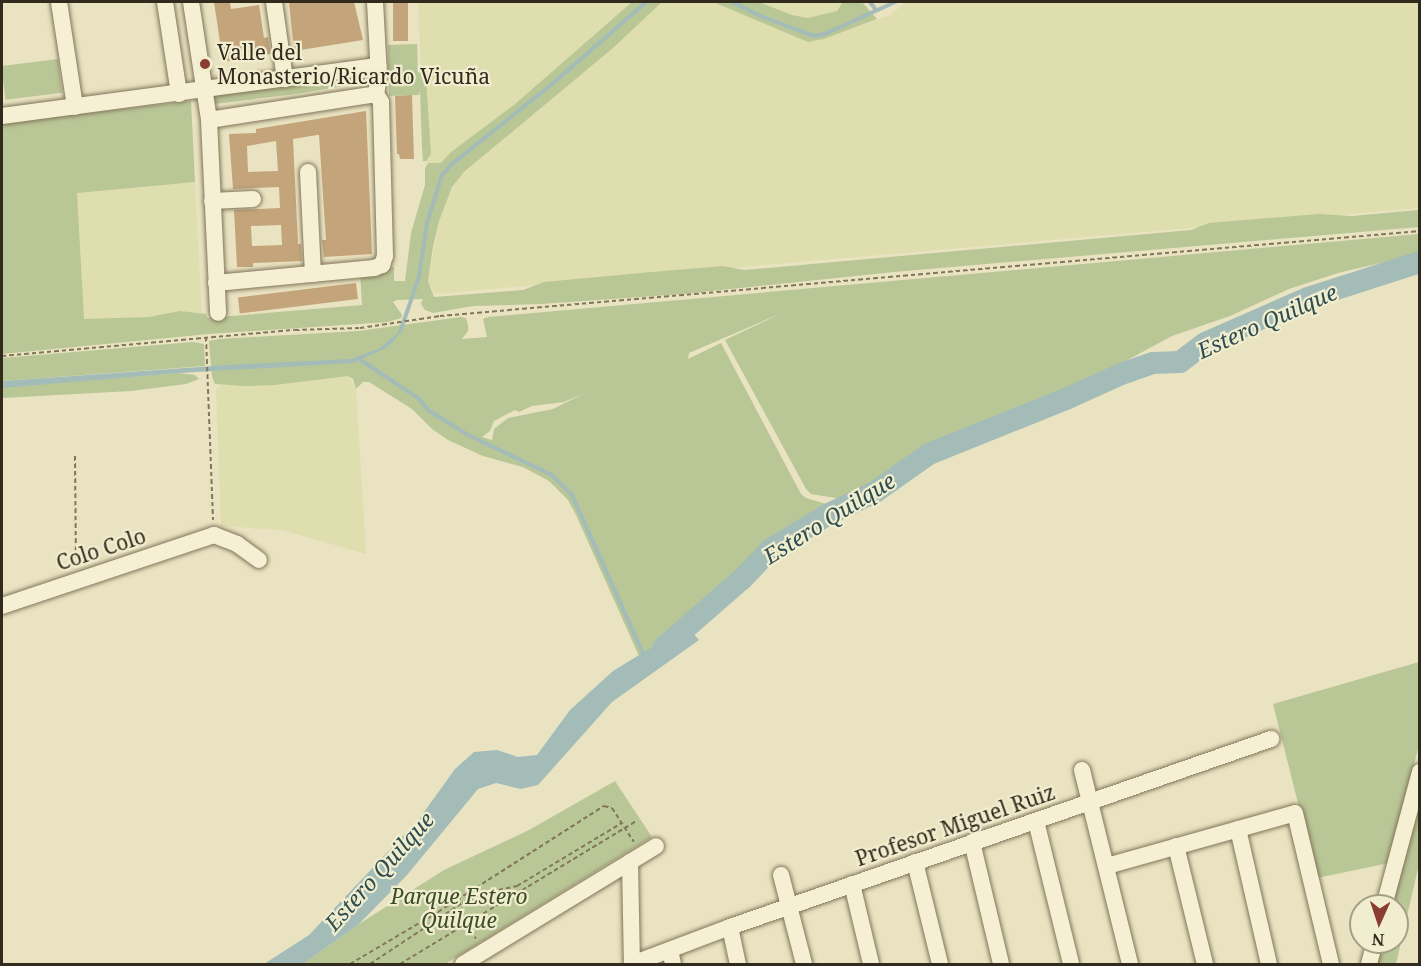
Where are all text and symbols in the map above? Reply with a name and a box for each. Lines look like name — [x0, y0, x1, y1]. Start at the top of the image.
place label: Valle del Monasterio/Ricardo Vicuña — [217, 39, 490, 89]
marker: Valle del Monasterio/Ricardo Vicuña — [198, 57, 212, 71]
water label: Estero Quilque — [1193, 278, 1341, 364]
water label: Estero Quilque — [758, 467, 900, 569]
street label: Colo Colo — [53, 523, 149, 575]
street label: Profesor Miguel Ruiz — [852, 779, 1058, 871]
water label: Estero Quilque — [319, 806, 439, 936]
park label: Parque Estero Quilque — [390, 883, 528, 933]
north arrow — [1349, 894, 1409, 954]
text: N — [1371, 929, 1385, 951]

